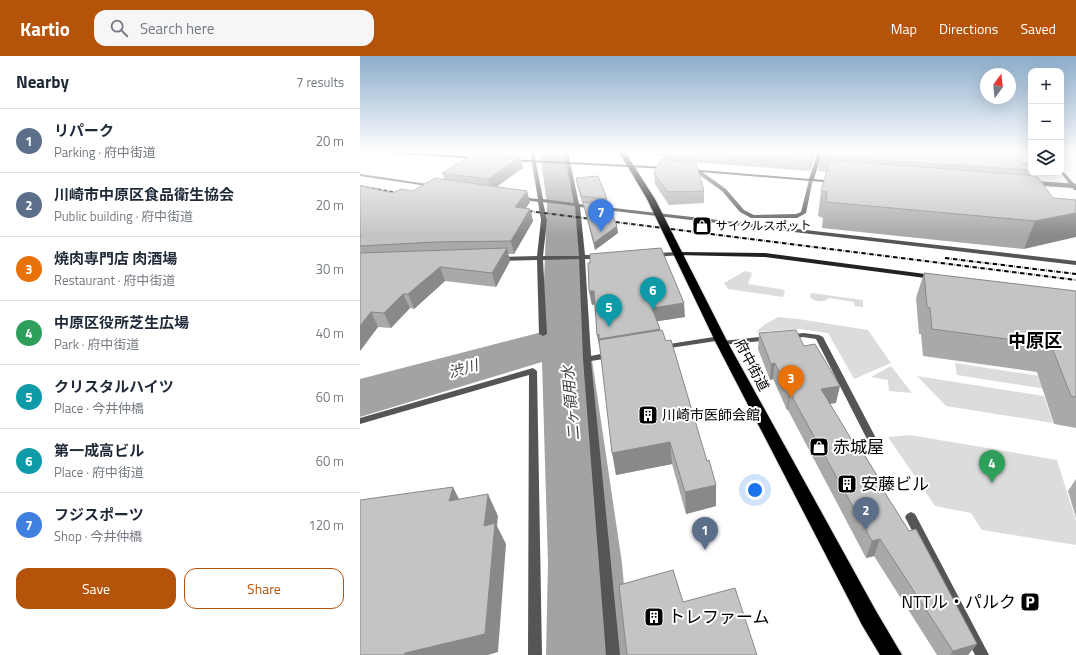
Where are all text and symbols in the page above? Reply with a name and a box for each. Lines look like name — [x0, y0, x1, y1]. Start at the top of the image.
search box — [94, 10, 374, 46]
text: Kartio — [20, 14, 70, 43]
icon: search — [108, 17, 130, 39]
text: Search here — [140, 17, 214, 40]
text: Map — [891, 18, 917, 39]
text: Directions — [939, 18, 998, 39]
text: Saved — [1020, 18, 1056, 39]
north arrow — [980, 68, 1016, 104]
map controls — [1028, 68, 1064, 176]
button: + — [1028, 68, 1064, 104]
text: Nearby — [16, 69, 69, 95]
text: 7 results — [296, 72, 344, 92]
button: − — [1028, 104, 1064, 140]
text: リパーク — [54, 119, 114, 142]
text: 1 — [25, 131, 33, 151]
text: 20 m — [316, 131, 344, 151]
button: layers — [1028, 140, 1064, 176]
text: Parking · 府中街道 — [54, 142, 156, 162]
text: 川崎市中原区食品衛生協会 — [54, 183, 234, 206]
text: 2 — [25, 195, 33, 215]
text: 20 m — [316, 195, 344, 215]
pin: 7 — [588, 199, 614, 232]
text: Public building · 府中街道 — [54, 206, 193, 226]
shop icon: サイクルスポット — [691, 215, 713, 237]
place label: サイクルスポット — [716, 216, 811, 235]
text: 焼肉専門店 肉酒場 — [54, 247, 177, 270]
text: 3 — [25, 259, 33, 279]
text: 30 m — [316, 259, 344, 279]
text: Restaurant · 府中街道 — [54, 270, 176, 290]
pin: 6 — [640, 277, 666, 310]
pin: 5 — [596, 294, 622, 327]
text: 中原区役所芝生広場 — [54, 311, 189, 334]
text: 4 — [25, 323, 33, 343]
text: 40 m — [316, 323, 344, 343]
district label: 中原区 — [1008, 327, 1062, 354]
text: Park · 府中街道 — [54, 334, 139, 354]
street label: 府中街道 — [730, 335, 775, 394]
water label: 渋川 — [445, 353, 482, 384]
water label: 二ヶ領用水 — [556, 363, 585, 441]
pin: 3 — [778, 365, 804, 398]
text: クリスタルハイツ — [54, 375, 174, 398]
text: 5 — [25, 387, 33, 407]
text: 60 m — [316, 387, 344, 407]
text: Place · 今井仲橋 — [54, 398, 144, 418]
building icon: 川崎市医師会館 — [637, 404, 659, 426]
place label: 川崎市医師会館 — [662, 404, 760, 425]
place label: 赤城屋 — [833, 434, 884, 460]
shop icon: 赤城屋 — [808, 436, 830, 458]
text: 第一成高ビル — [54, 439, 144, 462]
pin: 4 — [979, 450, 1005, 483]
text: 6 — [25, 451, 33, 471]
text: 60 m — [316, 451, 344, 471]
text: Place · 府中街道 — [54, 462, 144, 482]
place label: 安藤ビル — [861, 471, 929, 497]
building icon: 安藤ビル — [836, 473, 858, 495]
your location — [745, 480, 765, 500]
pin: 2 — [853, 497, 879, 530]
text: フジスポーツ — [54, 503, 144, 526]
text: 7 — [25, 515, 33, 535]
text: 120 m — [308, 515, 344, 535]
pin: 1 — [692, 517, 718, 550]
text: Shop · 今井仲橋 — [54, 526, 142, 546]
button: Save — [16, 568, 176, 609]
button: Share — [184, 568, 344, 609]
place label: NTTル・パルク — [902, 589, 1016, 615]
parking icon: NTTル・パルク — [1019, 591, 1041, 613]
place label: トレファーム — [668, 604, 770, 630]
building icon: トレファーム — [643, 606, 665, 628]

